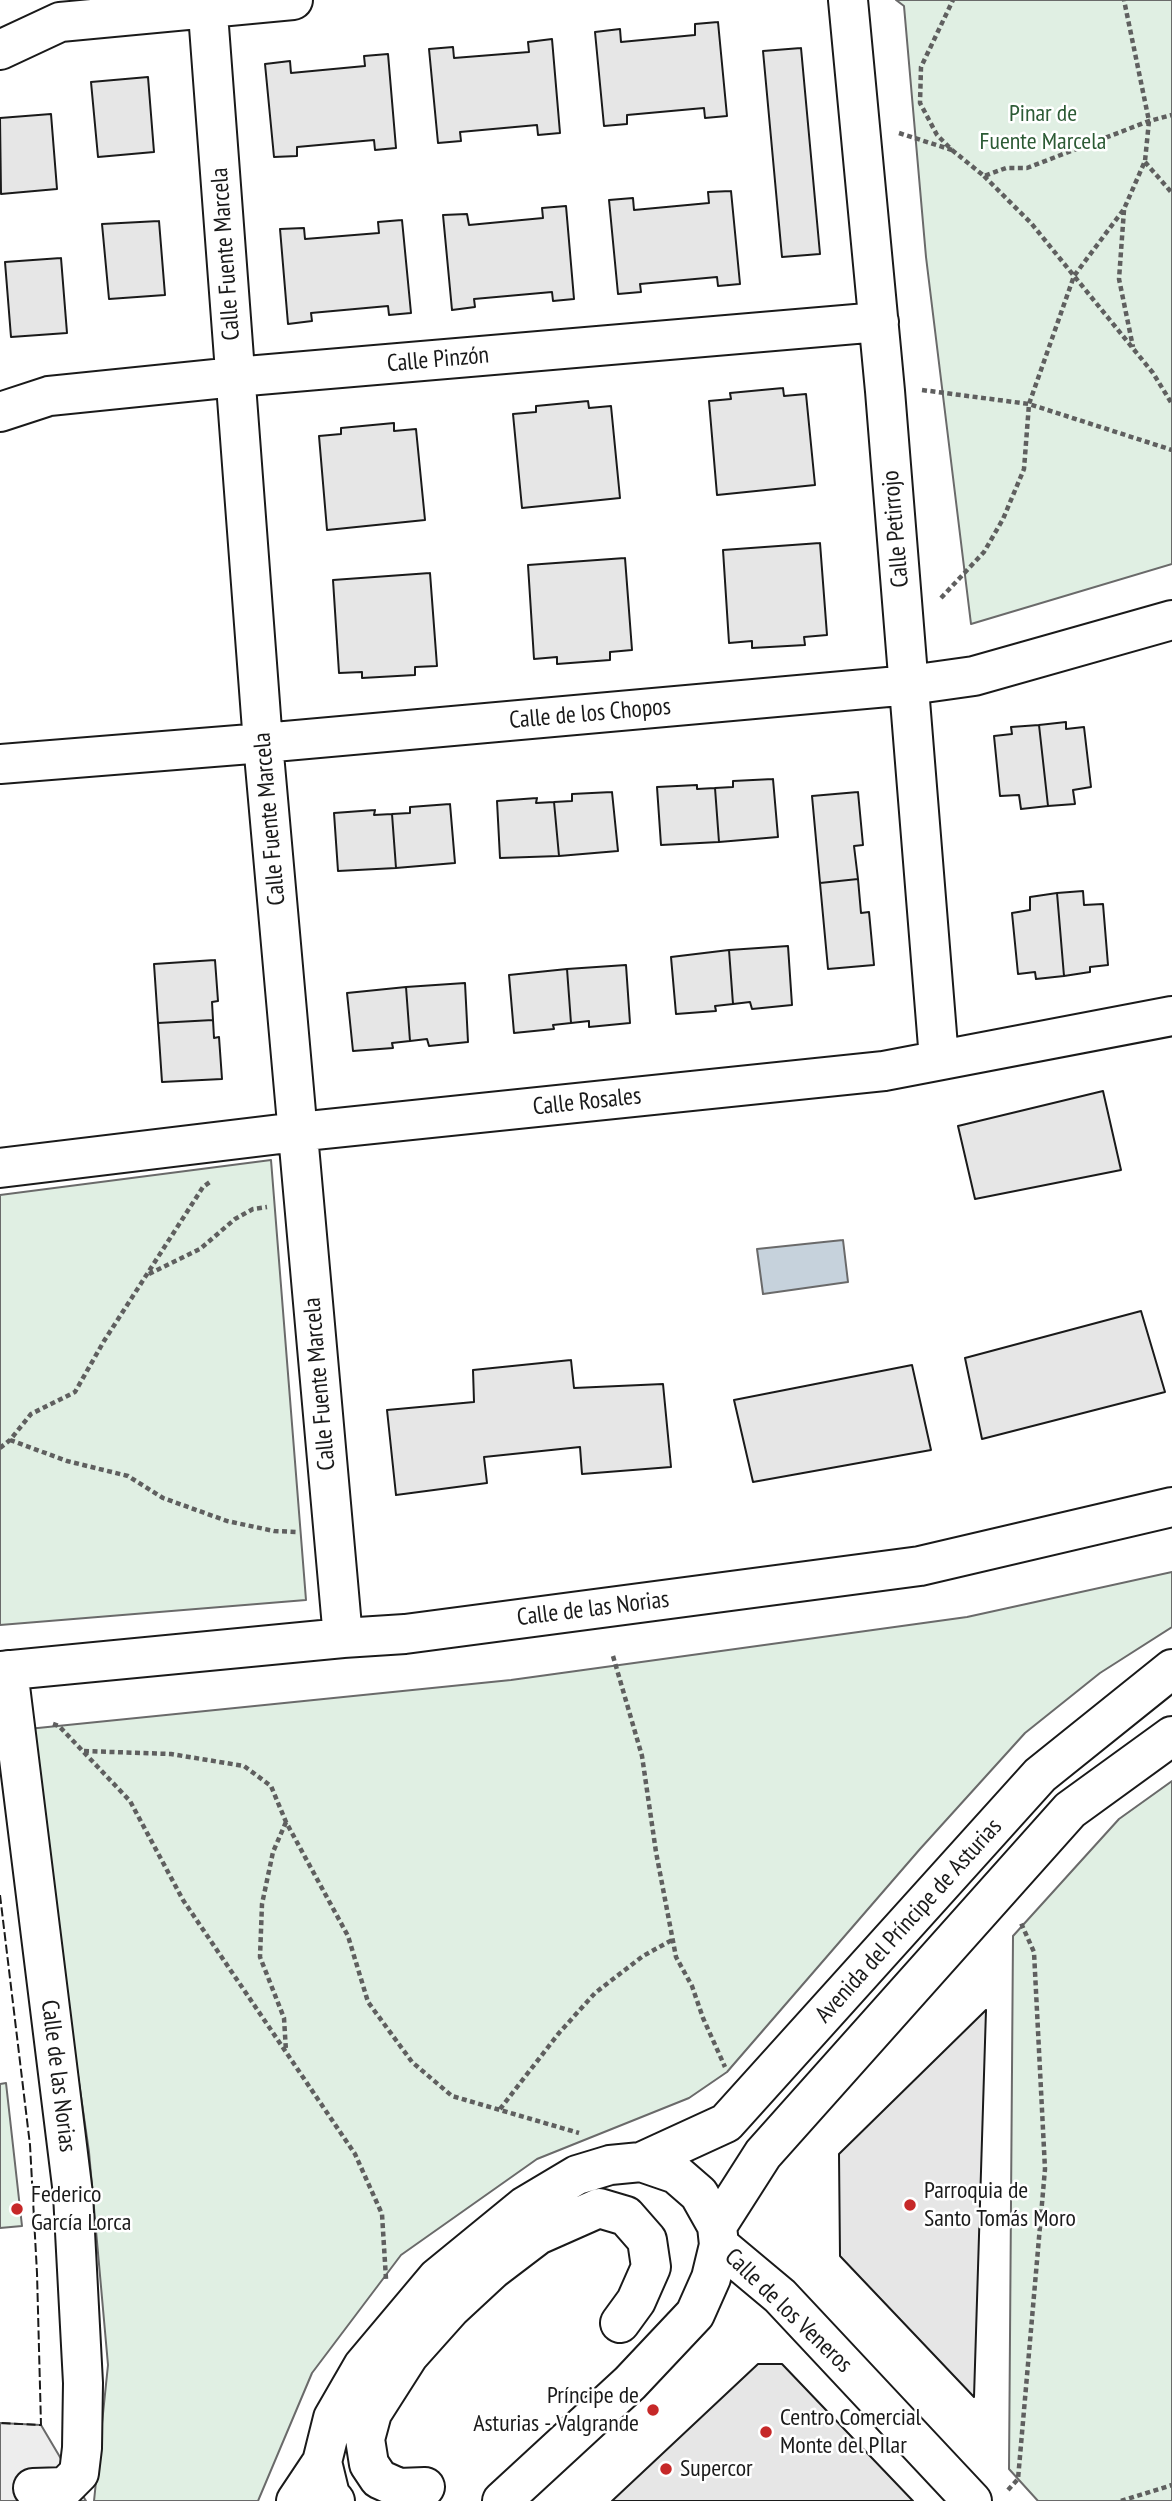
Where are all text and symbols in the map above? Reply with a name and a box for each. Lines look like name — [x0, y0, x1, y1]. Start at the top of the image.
park label: Pinar de Fuente Marcela — [980, 100, 1106, 156]
street label: Calle Fuente Marcela — [206, 167, 246, 341]
street label: Calle Pinzón — [386, 341, 490, 379]
street label: Calle Petirrojo — [877, 469, 915, 589]
street label: Calle de los Chopos — [508, 693, 672, 735]
street label: Calle Fuente Marcela — [248, 731, 292, 907]
street label: Calle Rosales — [531, 1082, 643, 1122]
street label: Calle Fuente Marcela — [298, 1296, 342, 1472]
street label: Calle de las Norias — [515, 1585, 671, 1633]
street label: Avenida del Príncipe de Asturias — [810, 1813, 1008, 2029]
street label: Calle de las Norias — [34, 1998, 82, 2154]
place label: Parroquia de Santo Tomás Moro — [924, 2177, 1076, 2233]
place label: Federico García Lorca — [31, 2181, 131, 2237]
marker: Parroquia de Santo Tomás Moro — [902, 2197, 918, 2213]
marker: Federico García Lorca — [9, 2201, 25, 2217]
street label: Calle de los Veneros — [718, 2243, 858, 2379]
place label: Príncipe de Asturias - Valgrande — [473, 2382, 639, 2438]
marker: Príncipe de Asturias - Valgrande — [645, 2402, 661, 2418]
place label: Centro Comercial Monte del PIlar — [780, 2404, 921, 2460]
marker: Centro Comercial Monte del PIlar — [758, 2424, 774, 2440]
place label: Supercor — [680, 2455, 753, 2483]
marker: Supercor — [658, 2461, 674, 2477]

